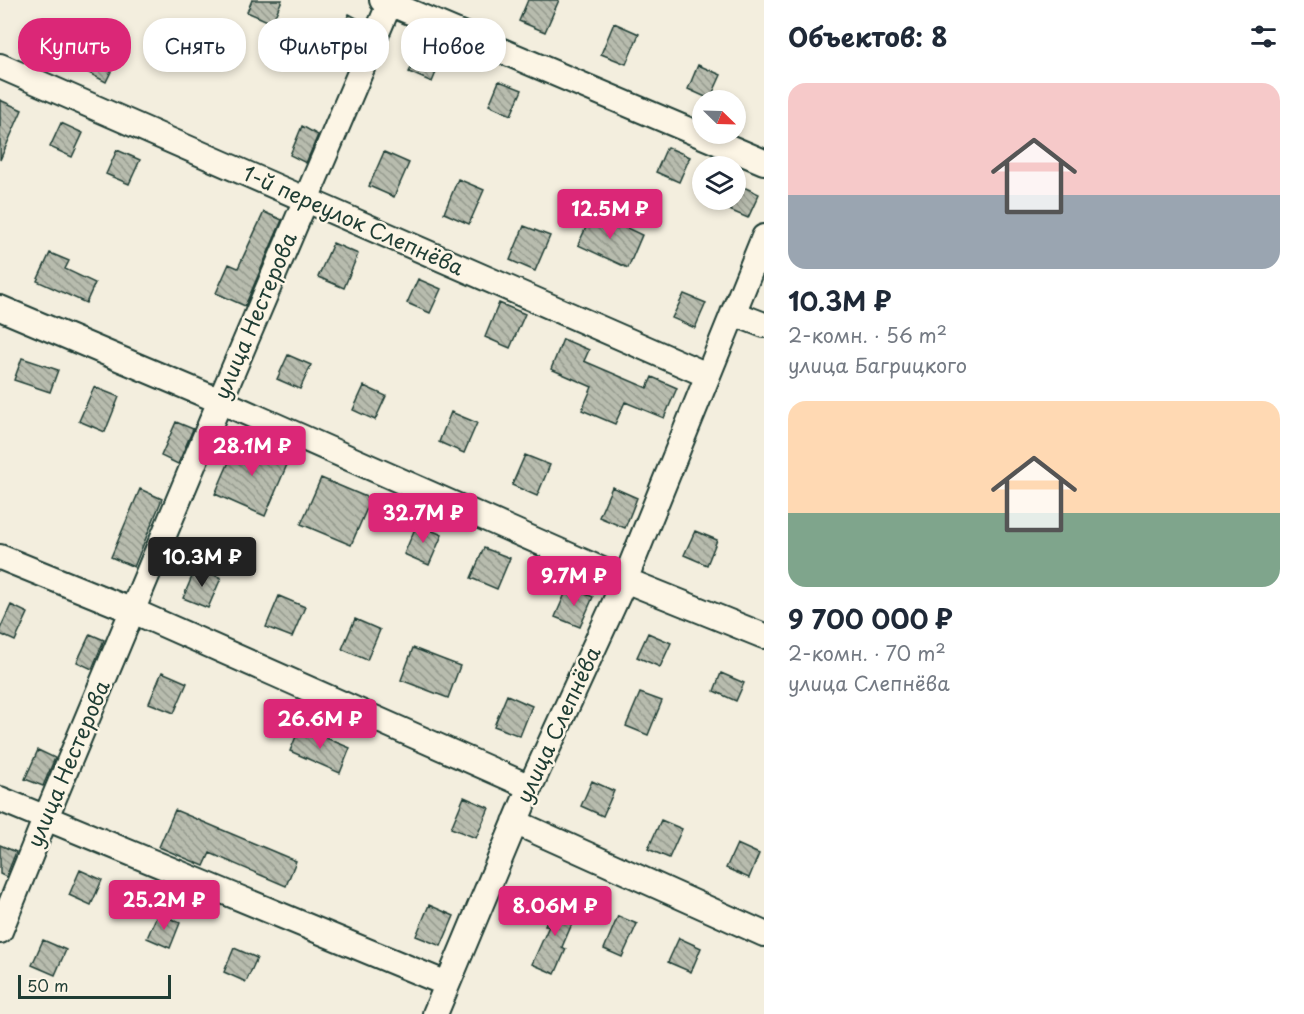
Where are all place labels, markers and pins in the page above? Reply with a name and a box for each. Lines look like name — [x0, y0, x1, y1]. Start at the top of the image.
pin: 12.5M ₽ — [555, 189, 665, 240]
pin: 28.1M ₽ — [197, 426, 307, 477]
pin: 32.7M ₽ — [368, 493, 478, 544]
pin: 10.3M ₽ — [147, 537, 257, 588]
pin: 9.7M ₽ — [525, 556, 623, 607]
pin: 26.6M ₽ — [265, 699, 375, 750]
pin: 25.2M ₽ — [109, 880, 219, 931]
pin: 8.06M ₽ — [500, 886, 610, 937]

